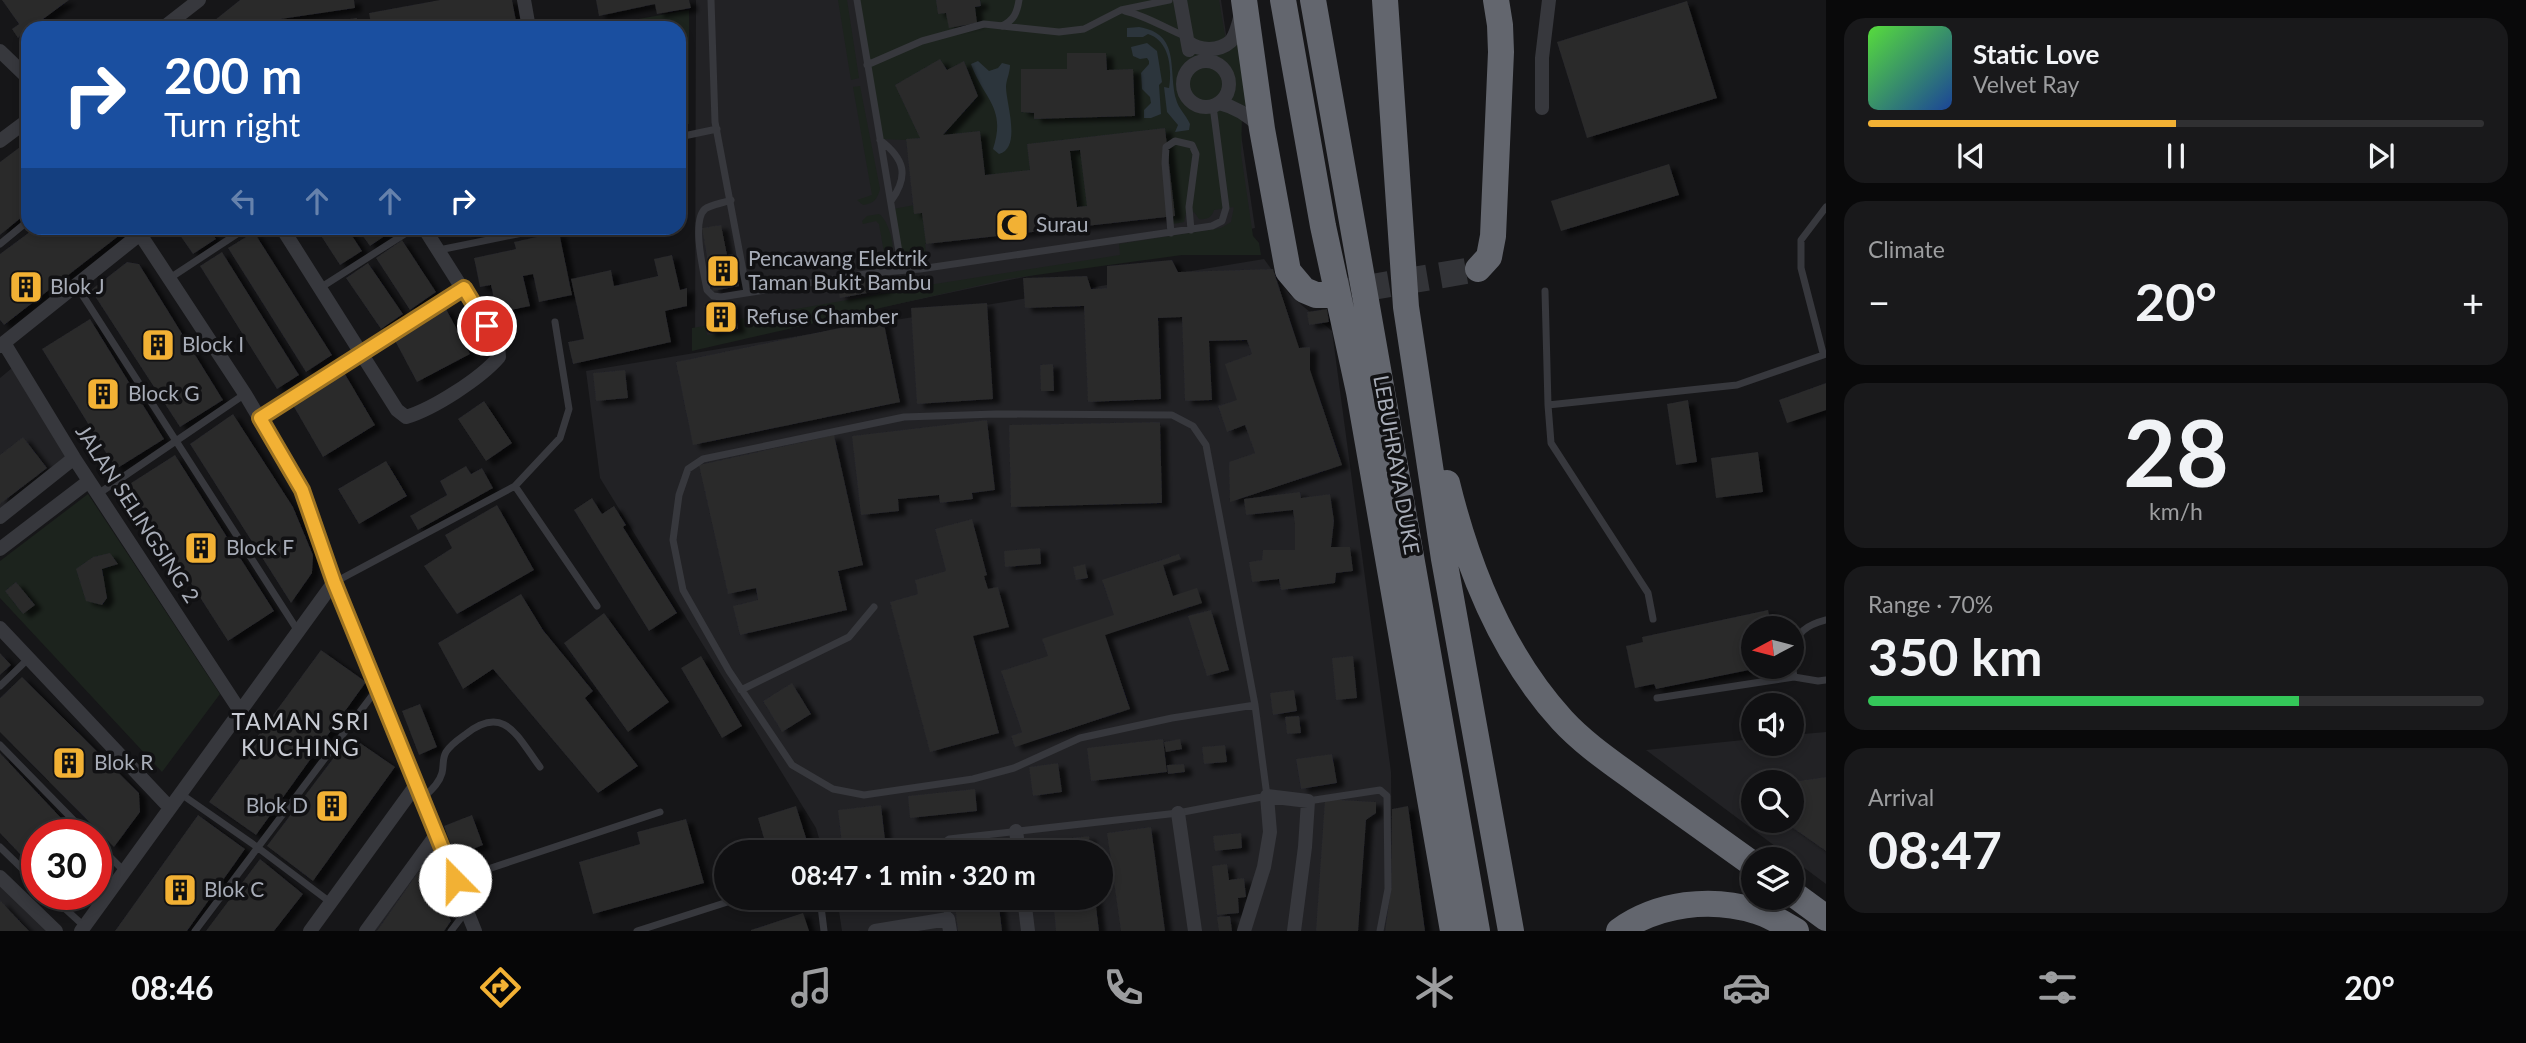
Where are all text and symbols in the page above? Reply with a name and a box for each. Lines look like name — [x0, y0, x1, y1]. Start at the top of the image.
text: Static Love — [1973, 38, 2100, 70]
text: 200 m — [164, 46, 302, 104]
icon: right — [49, 49, 140, 140]
text: Velvet Ray — [1973, 70, 2079, 98]
text: Turn right — [164, 105, 300, 144]
icon: previous — [1952, 137, 1990, 175]
icon: pause — [2157, 137, 2195, 175]
icon: next — [2362, 137, 2400, 175]
icon: left — [225, 182, 263, 220]
icon: ahead — [298, 182, 336, 220]
icon: ahead — [371, 182, 409, 220]
icon: right — [444, 182, 482, 220]
mosque icon: Surau — [993, 206, 1031, 244]
place label: Surau — [1036, 211, 1089, 236]
text: Climate — [1868, 235, 1945, 263]
place label: Pencawang Elektrik Taman Bukit Bambu — [748, 245, 932, 294]
building icon: Pencawang Elektrik Taman Bukit Bambu — [704, 252, 742, 290]
building icon: Blok J — [7, 268, 45, 306]
text: 20° — [2135, 270, 2217, 332]
place label: Blok J — [50, 273, 105, 298]
text: − — [1868, 279, 1890, 325]
text: + — [2462, 279, 2484, 325]
pin — [457, 296, 517, 356]
building icon: Refuse Chamber — [702, 298, 740, 336]
place label: Refuse Chamber — [746, 303, 898, 328]
icon: arrive — [468, 307, 506, 345]
building icon: Block I — [139, 326, 177, 364]
place label: Block I — [182, 331, 244, 356]
street label: LEBUHRAYA DUKE — [1369, 373, 1426, 556]
building icon: Block G — [84, 375, 122, 413]
place label: Block G — [128, 380, 200, 405]
text: 28 — [2123, 397, 2229, 506]
street label: JALAN SELINGSING 2 — [71, 420, 205, 607]
text: km/h — [2149, 497, 2203, 525]
building icon: Block F — [182, 529, 220, 567]
place label: Block F — [226, 534, 294, 559]
text: Range · 70% — [1868, 590, 1993, 618]
north arrow — [1741, 616, 1804, 679]
map controls — [1741, 616, 1804, 910]
text: 350 km — [1868, 625, 2042, 687]
button: sound — [1741, 693, 1804, 756]
district label: TAMAN SRI KUCHING — [231, 707, 371, 761]
building icon: Blok R — [50, 744, 88, 782]
place label: Blok R — [94, 749, 154, 774]
button: search — [1741, 770, 1804, 833]
text: Arrival — [1868, 783, 1934, 811]
building icon: Blok D — [313, 787, 351, 825]
place label: Blok D — [246, 792, 308, 817]
text: 08:47 — [1868, 818, 2002, 880]
speed limit sign: 30 — [21, 819, 112, 910]
position arrow — [418, 843, 492, 917]
button: layers — [1741, 847, 1804, 910]
text: 08:47 · 1 min · 320 m — [791, 859, 1036, 891]
building icon: Blok C — [161, 871, 199, 909]
place label: Blok C — [204, 876, 264, 901]
icon: directions — [476, 963, 525, 1012]
icon: music — [787, 963, 836, 1012]
icon: phone — [1099, 963, 1148, 1012]
icon: climate — [1410, 963, 1459, 1012]
icon: car — [1722, 963, 1771, 1012]
icon: filters — [2033, 963, 2082, 1012]
text: 08:46 — [131, 968, 214, 1007]
text: 20° — [2344, 968, 2395, 1007]

